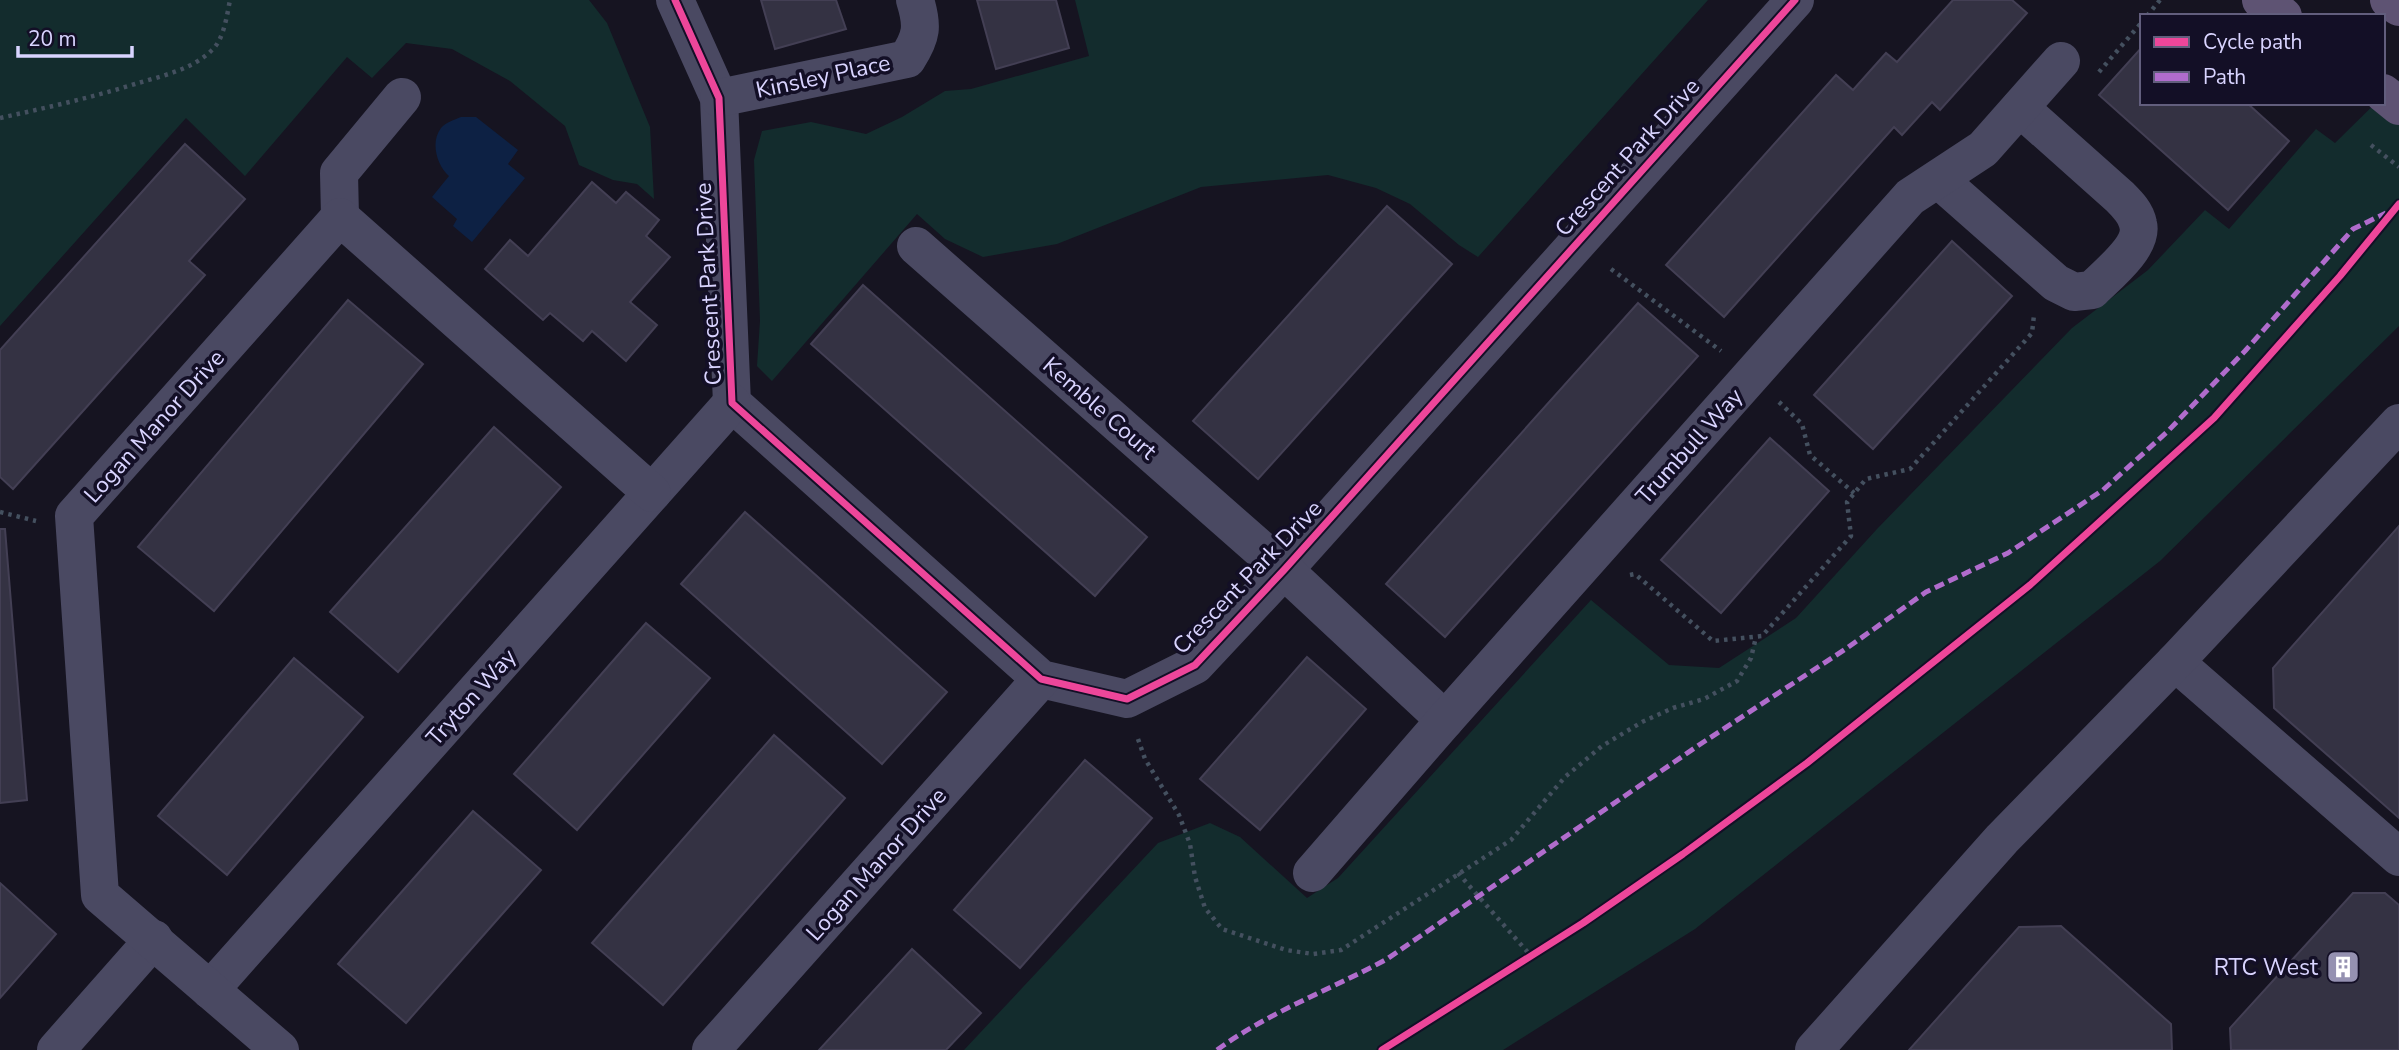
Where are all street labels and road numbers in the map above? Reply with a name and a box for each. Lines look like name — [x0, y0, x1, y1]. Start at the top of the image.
street label: Kinsley Place — [753, 47, 893, 106]
street label: Crescent Park Drive — [1548, 72, 1707, 243]
street label: Crescent Park Drive — [688, 182, 729, 386]
street label: Logan Manor Drive — [77, 343, 232, 510]
street label: Kemble Court — [1036, 350, 1164, 467]
street label: Trumbull Way — [1629, 381, 1750, 511]
street label: Crescent Park Drive — [1166, 494, 1329, 661]
street label: Tryton Way — [419, 642, 523, 753]
street label: Logan Manor Drive — [799, 781, 954, 948]

